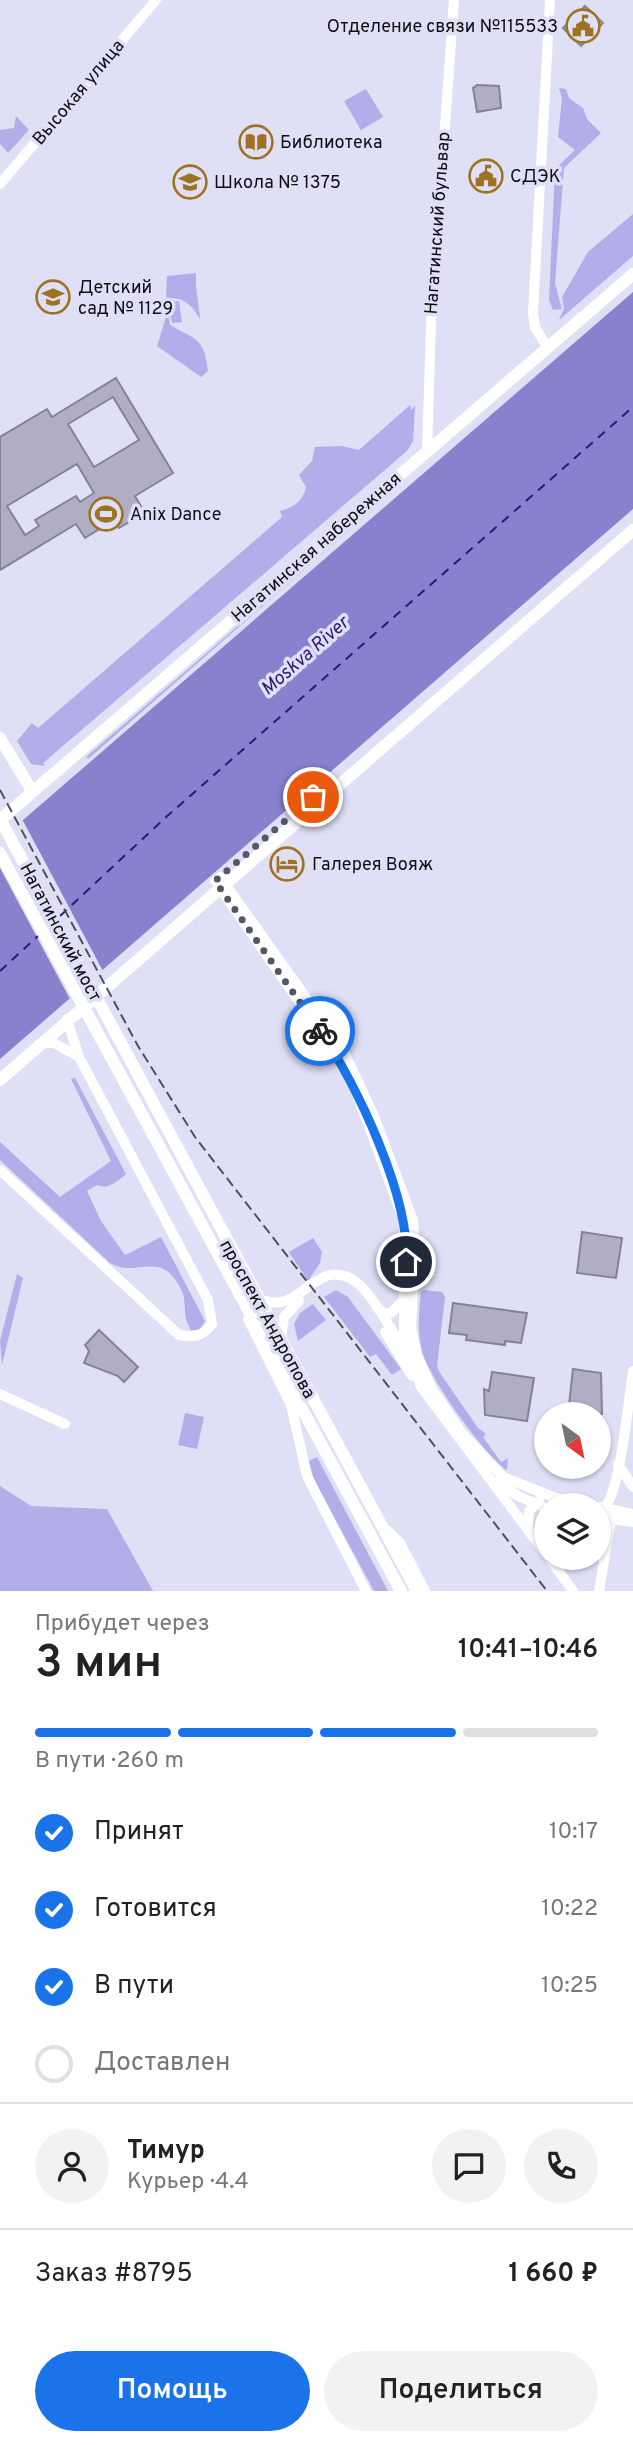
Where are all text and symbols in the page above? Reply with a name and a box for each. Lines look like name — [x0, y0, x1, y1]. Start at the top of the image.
public building icon: Отделение связи №115533 — [564, 7, 602, 45]
place label: Отделение связи №115533 — [327, 16, 558, 39]
street label: Высокая улица — [28, 35, 130, 151]
library icon: Библиотека — [237, 123, 275, 161]
street label: Нагатинский бульвар — [421, 131, 456, 315]
place label: Библиотека — [280, 132, 382, 155]
public building icon: СДЭК — [467, 157, 505, 195]
school or university icon: Школа № 1375 — [171, 163, 209, 201]
place label: СДЭК — [510, 166, 561, 189]
place label: Школа № 1375 — [214, 172, 341, 195]
place label: Детский сад № 1129 — [78, 277, 173, 321]
school or university icon: Детский сад № 1129 — [34, 278, 72, 316]
street label: Нагатинская набережная — [227, 468, 407, 628]
sports icon: Anix Dance — [87, 495, 125, 533]
place label: Anix Dance — [130, 504, 221, 527]
water label: Moskva River — [256, 611, 356, 701]
pin — [283, 767, 343, 827]
icon: bag — [294, 778, 332, 816]
hotel icon: Галерея Вояж — [268, 845, 306, 883]
place label: Галерея Вояж — [312, 854, 433, 877]
street label: Нагатинский мост — [14, 860, 106, 1006]
courier — [285, 996, 355, 1066]
icon: bike — [301, 1012, 339, 1050]
pin — [376, 1232, 436, 1292]
street label: проспект Андропова — [213, 1236, 320, 1403]
icon: home — [387, 1243, 425, 1281]
north arrow — [534, 1402, 611, 1479]
map controls — [534, 1402, 611, 1570]
button: layers — [534, 1493, 611, 1570]
text: Прибудет через — [35, 1610, 210, 1639]
text: 10:41–10:46 — [458, 1634, 598, 1667]
text: 3 мин — [35, 1635, 162, 1694]
text: В пути · 260 m — [35, 1747, 184, 1776]
icon: check — [35, 1814, 73, 1852]
text: Принят — [94, 1816, 184, 1849]
text: 10:17 — [549, 1818, 598, 1847]
icon: check — [35, 1891, 73, 1929]
text: Готовится — [94, 1893, 217, 1926]
text: 10:22 — [541, 1895, 598, 1924]
icon: check — [35, 1968, 73, 2006]
text: В пути — [94, 1970, 174, 2003]
text: 10:25 — [541, 1972, 598, 2001]
text: Доставлен — [94, 2047, 230, 2080]
button: person — [35, 2129, 109, 2203]
button: chat — [432, 2129, 506, 2203]
button: phone — [524, 2129, 598, 2203]
text: Тимур — [127, 2135, 205, 2168]
text: Курьер · 4.4 — [127, 2168, 249, 2197]
text: Заказ #8795 — [35, 2258, 193, 2291]
text: 1 660 ₽ — [508, 2258, 598, 2291]
button: Помощь — [35, 2351, 310, 2431]
button: Поделиться — [324, 2351, 598, 2431]

